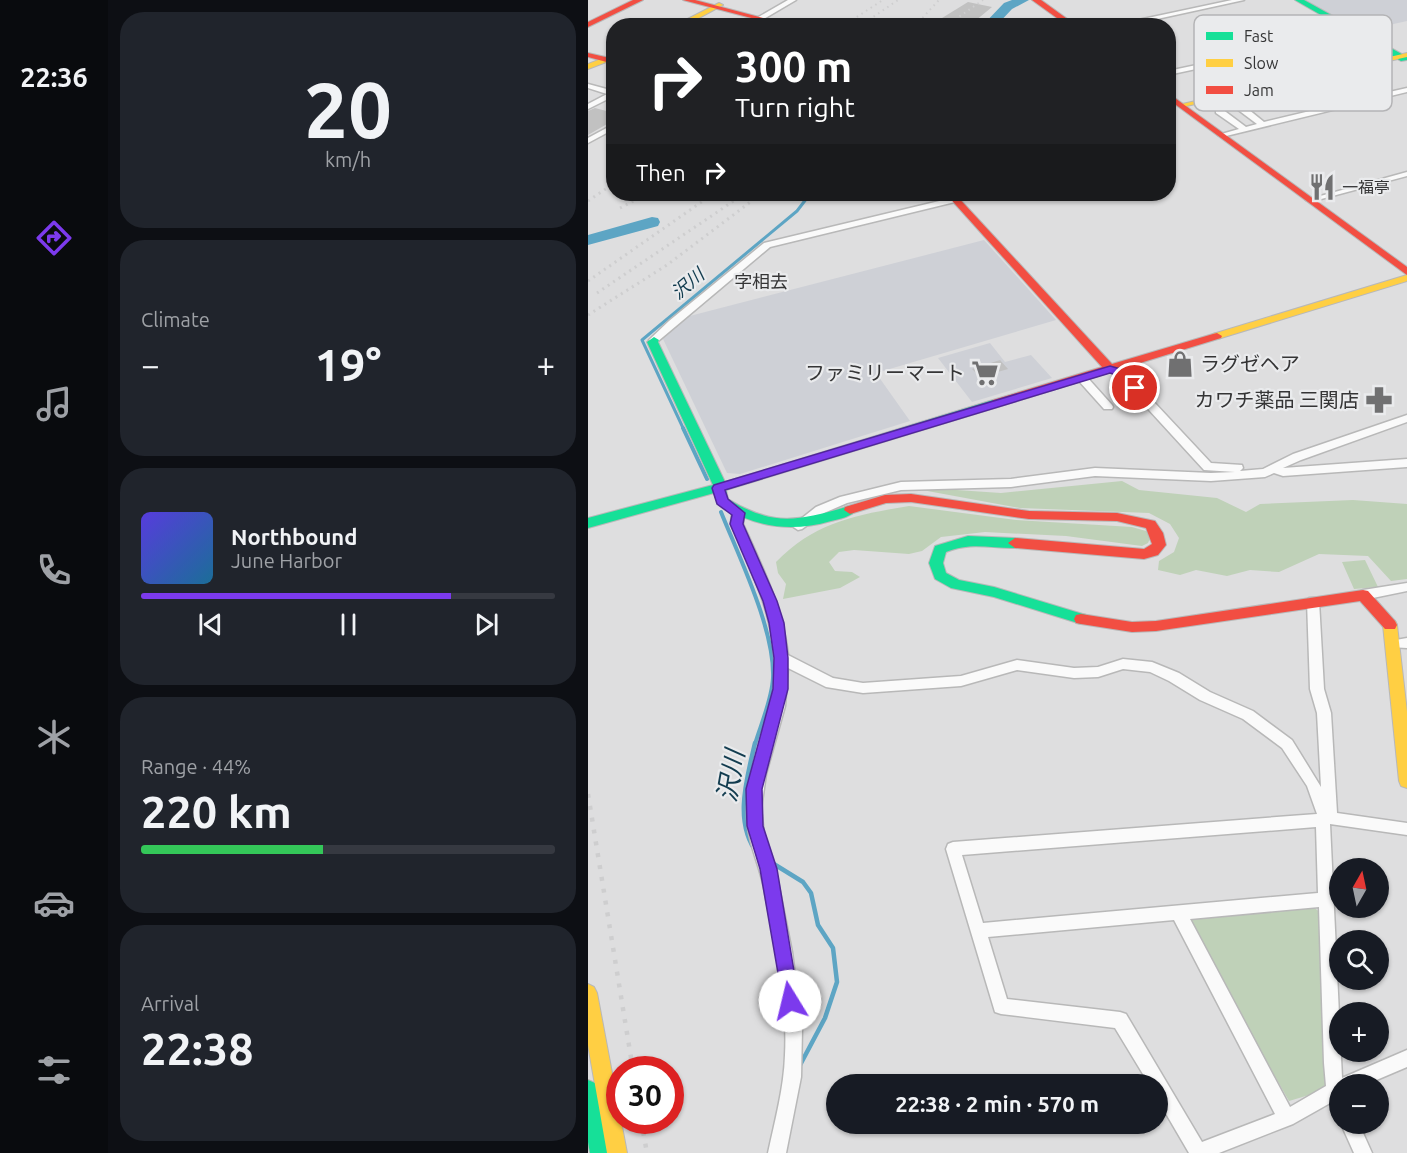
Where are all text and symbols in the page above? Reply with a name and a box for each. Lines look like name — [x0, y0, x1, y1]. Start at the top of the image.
legend — [1194, 15, 1392, 111]
text: Fast — [1244, 27, 1274, 45]
icon: right — [636, 42, 714, 120]
text: 300 m — [735, 43, 852, 90]
text: Slow — [1244, 54, 1279, 72]
text: 22:36 — [20, 62, 88, 92]
text: 20 — [304, 65, 392, 153]
text: Jam — [1244, 81, 1274, 99]
text: Turn right — [735, 92, 855, 122]
text: km/h — [325, 148, 371, 171]
icon: right — [698, 156, 731, 189]
text: Then — [636, 160, 686, 185]
restaurant icon: 一福亭 — [1307, 172, 1337, 202]
place label: 一福亭 — [1342, 178, 1390, 196]
icon: directions — [33, 217, 75, 259]
water label: 沢川 — [667, 263, 709, 302]
district label: 字相去 — [734, 271, 788, 291]
text: Climate — [141, 308, 210, 331]
text: 19° — [315, 339, 381, 390]
text: − — [141, 346, 160, 383]
text: + — [536, 346, 555, 383]
shop icon: ラグゼヘア — [1165, 349, 1195, 379]
place label: ラグゼヘア — [1200, 352, 1300, 375]
supermarket icon: ファミリーマート — [970, 358, 1000, 388]
place label: ファミリーマート — [805, 361, 965, 384]
pin — [1109, 362, 1160, 413]
icon: arrive — [1118, 371, 1151, 404]
icon: music — [33, 383, 75, 425]
pharmacy icon: カワチ薬品 三関店 — [1364, 385, 1394, 415]
place label: カワチ薬品 三関店 — [1194, 388, 1359, 411]
text: Northbound — [231, 524, 357, 549]
icon: phone — [33, 549, 75, 591]
text: June Harbor — [231, 549, 342, 572]
icon: previous — [194, 608, 227, 641]
icon: pause — [332, 608, 365, 641]
icon: next — [470, 608, 503, 641]
icon: climate — [33, 716, 75, 758]
water label: 沢川 — [712, 745, 750, 804]
text: Range · 44% — [141, 755, 251, 778]
text: 220 km — [141, 786, 292, 837]
north arrow — [1329, 858, 1389, 918]
map controls — [1329, 858, 1389, 1134]
icon: car — [33, 882, 75, 924]
button: search — [1329, 930, 1389, 990]
position arrow — [758, 969, 822, 1033]
text: Arrival — [141, 992, 199, 1015]
button: + — [1329, 1002, 1389, 1062]
text: 22:38 — [141, 1023, 254, 1074]
icon: filters — [33, 1049, 75, 1091]
speed limit sign: 30 — [606, 1056, 684, 1134]
button: − — [1329, 1074, 1389, 1134]
text: 22:38 · 2 min · 570 m — [895, 1091, 1099, 1116]

